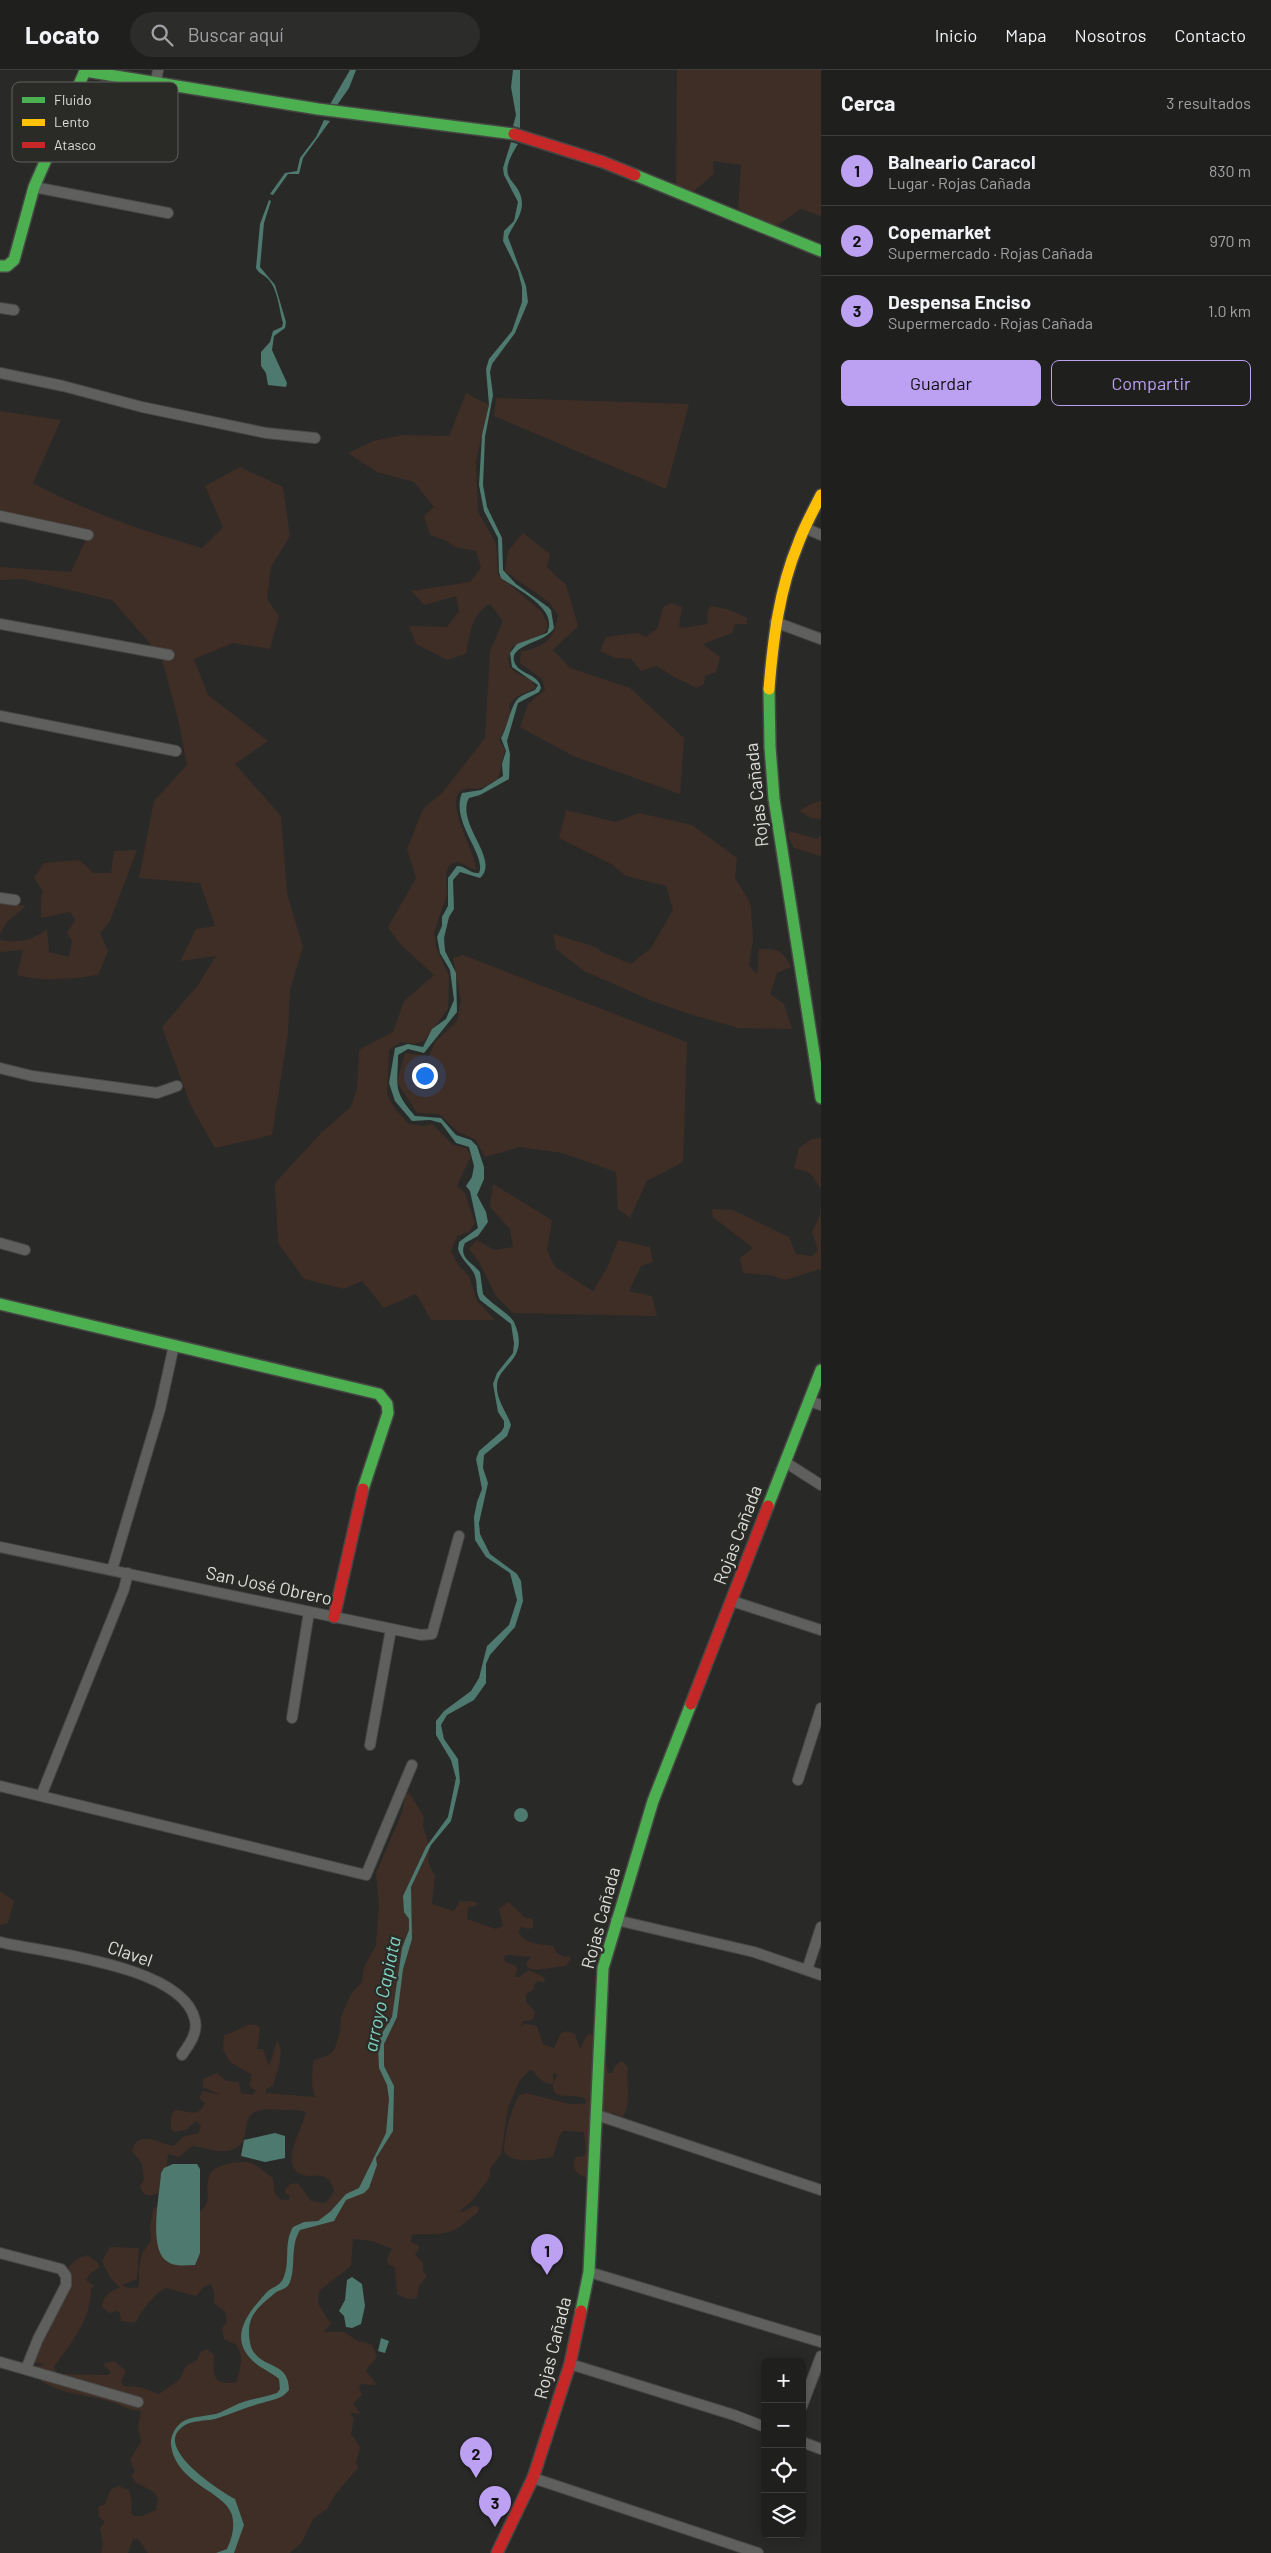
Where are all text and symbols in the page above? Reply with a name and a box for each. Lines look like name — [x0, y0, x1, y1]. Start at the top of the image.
search box — [130, 12, 480, 57]
text: Locato — [25, 20, 100, 49]
icon: search — [148, 21, 176, 49]
text: Buscar aquí — [188, 23, 283, 46]
text: Inicio — [935, 24, 977, 46]
text: Mapa — [1005, 24, 1047, 46]
text: Nosotros — [1075, 24, 1146, 46]
text: Contacto — [1174, 24, 1246, 46]
legend — [12, 82, 178, 162]
text: Cerca — [841, 90, 895, 115]
text: Fluido — [54, 91, 92, 108]
text: 3 resultados — [1166, 93, 1251, 112]
text: Lento — [54, 113, 89, 130]
text: Atasco — [54, 136, 96, 153]
text: Balneario Caracol — [888, 150, 1036, 173]
text: 1 — [854, 161, 860, 180]
text: 830 m — [1209, 161, 1251, 180]
text: Lugar · Rojas Cañada — [888, 173, 1031, 192]
text: Copemarket — [888, 220, 991, 243]
text: 2 — [853, 231, 861, 250]
text: 970 m — [1210, 231, 1251, 250]
text: Supermercado · Rojas Cañada — [888, 243, 1093, 262]
text: Despensa Enciso — [888, 290, 1031, 313]
text: 3 — [853, 301, 861, 320]
text: 1.0 km — [1208, 301, 1251, 320]
text: Supermercado · Rojas Cañada — [888, 313, 1093, 332]
button: Guardar — [841, 360, 1041, 406]
button: Compartir — [1051, 360, 1251, 406]
street label: Rojas Cañada — [740, 742, 772, 848]
your location — [412, 1063, 438, 1089]
street label: Rojas Cañada — [708, 1482, 766, 1587]
street label: San José Obrero — [204, 1561, 334, 1609]
street label: Rojas Cañada — [576, 1864, 624, 1971]
water label: arroyo Capiata — [358, 1934, 405, 2054]
street label: Clavel — [105, 1935, 156, 1971]
pin: 1 — [531, 2234, 563, 2275]
street label: Rojas Cañada — [529, 2294, 575, 2401]
map controls — [761, 2358, 806, 2538]
button: + — [761, 2358, 806, 2403]
button: − — [761, 2403, 806, 2448]
pin: 2 — [460, 2437, 492, 2478]
button: locate — [761, 2448, 806, 2493]
pin: 3 — [479, 2486, 511, 2527]
button: layers — [761, 2493, 806, 2538]

